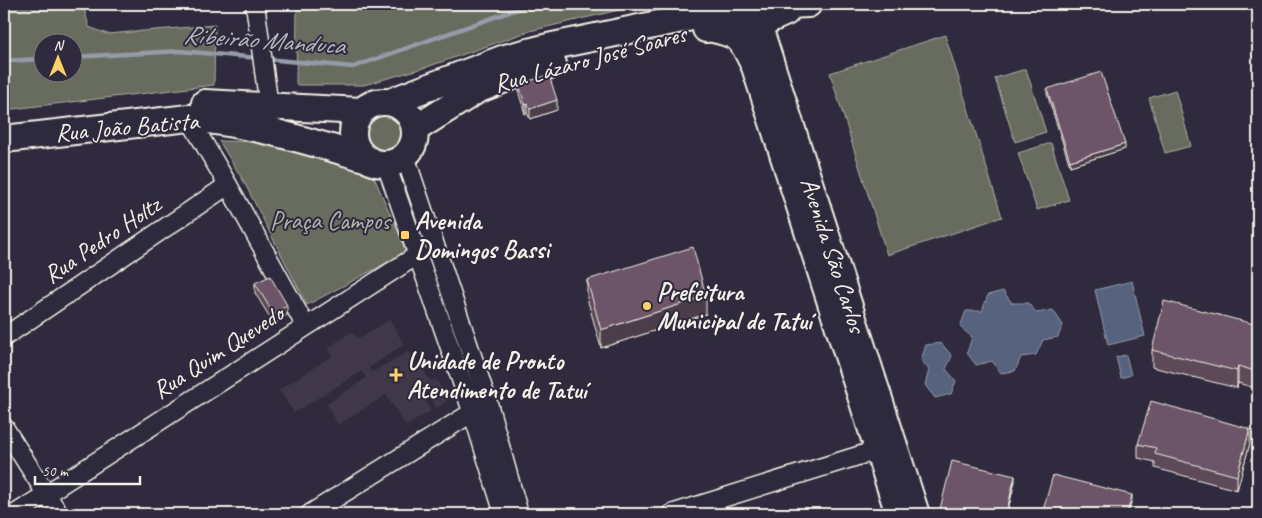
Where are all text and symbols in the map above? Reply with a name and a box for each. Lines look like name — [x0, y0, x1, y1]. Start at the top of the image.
street label: Rua Lázaro José Soares — [490, 17, 692, 100]
water label: Ribeirão Manduca — [182, 18, 348, 62]
north arrow — [32, 32, 82, 82]
text: N — [54, 37, 65, 54]
street label: Rua João Batista — [54, 105, 202, 149]
street label: Avenida São Carlos — [793, 173, 874, 339]
street label: Rua Pedro Holtz — [37, 188, 168, 291]
park label: Praça Campos — [270, 205, 392, 237]
place label: Avenida Domingos Bassi — [415, 205, 552, 266]
marker: Avenida Domingos Bassi — [399, 229, 411, 241]
place label: Prefeitura Municipal de Tatuí — [657, 276, 817, 337]
street label: Rua Quim Quevedo — [146, 296, 292, 406]
marker: Prefeitura Municipal de Tatuí — [641, 300, 653, 312]
place label: Unidade de Pronto Atendimento de Tatuí — [407, 345, 592, 406]
marker: Unidade de Pronto Atendimento de Tatuí — [389, 368, 403, 382]
scale bar — [35, 453, 140, 485]
text: 50 m — [42, 462, 69, 481]

